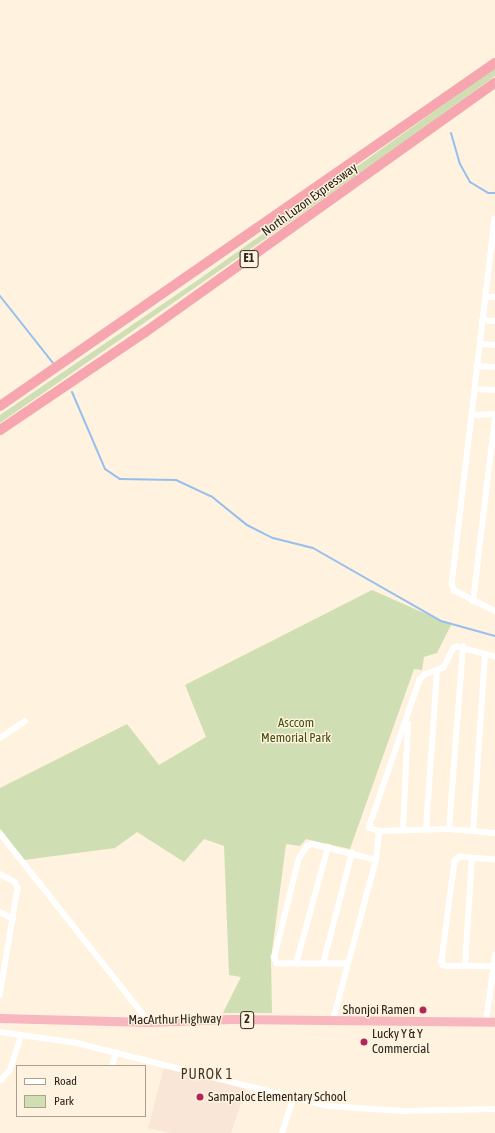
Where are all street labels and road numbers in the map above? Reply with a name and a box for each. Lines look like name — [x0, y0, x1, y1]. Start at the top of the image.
street label: North Luzon Expressway — [259, 160, 361, 240]
road number: E1 — [239, 249, 259, 269]
road number: 2 — [240, 1010, 254, 1030]
street label: MacArthur Highway — [128, 1011, 222, 1029]

